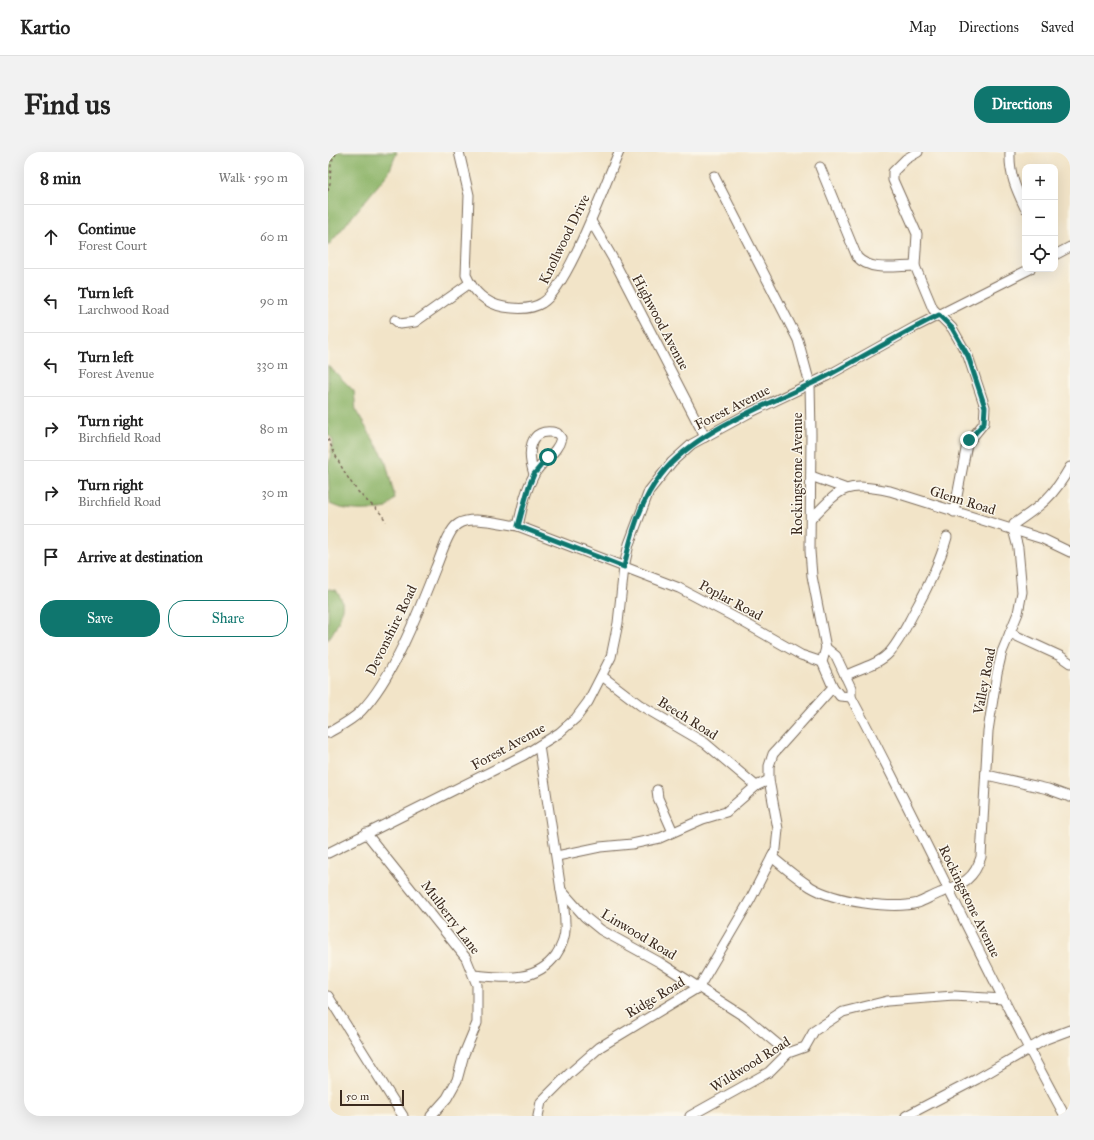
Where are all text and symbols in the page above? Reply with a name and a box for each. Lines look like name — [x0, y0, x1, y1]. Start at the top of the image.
text: Kartio — [20, 16, 70, 39]
text: Map — [909, 19, 936, 36]
text: Directions — [958, 19, 1019, 36]
text: Saved — [1041, 19, 1074, 36]
button: Directions — [974, 86, 1070, 123]
text: Find us — [24, 87, 110, 122]
map controls — [1022, 164, 1058, 272]
button: + — [1022, 164, 1058, 200]
text: 8 min — [40, 168, 81, 189]
text: Walk · 590 m — [218, 170, 288, 186]
street label: Knollwood Drive — [535, 191, 594, 287]
button: − — [1022, 200, 1058, 236]
text: Continue — [78, 220, 136, 238]
icon: ahead — [40, 226, 62, 248]
text: 60 m — [260, 229, 288, 245]
button: locate — [1022, 236, 1058, 272]
text: Forest Court — [78, 238, 147, 254]
street label: Highwood Avenue — [628, 272, 693, 373]
text: Turn left — [78, 284, 134, 302]
icon: left — [40, 290, 62, 312]
text: 90 m — [260, 293, 288, 309]
text: Larchwood Road — [78, 302, 169, 318]
text: Turn left — [78, 348, 134, 366]
icon: left — [40, 354, 62, 376]
text: 330 m — [256, 357, 288, 373]
text: Forest Avenue — [78, 366, 154, 382]
street label: Forest Avenue — [692, 381, 773, 434]
text: Turn right — [78, 412, 143, 430]
street label: Rockingstone Avenue — [789, 412, 806, 535]
icon: right — [40, 418, 62, 440]
text: 80 m — [260, 421, 288, 437]
text: Birchfield Road — [78, 430, 161, 446]
route end — [960, 431, 978, 449]
route start — [539, 448, 557, 466]
text: Turn right — [78, 476, 143, 494]
icon: right — [40, 482, 62, 504]
street label: Glenn Road — [928, 482, 998, 519]
text: 30 m — [262, 485, 288, 501]
text: Birchfield Road — [78, 494, 161, 510]
icon: arrive — [40, 546, 62, 568]
text: Arrive at destination — [78, 548, 203, 566]
street label: Poplar Road — [696, 577, 765, 624]
street label: Devonshire Road — [362, 582, 421, 678]
button: Save — [40, 600, 160, 637]
button: Share — [168, 600, 288, 637]
street label: Valley Road — [970, 646, 999, 717]
street label: Beech Road — [655, 693, 721, 744]
street label: Forest Avenue — [468, 719, 548, 774]
street label: Rockingstone Avenue — [935, 842, 1004, 960]
street label: Mulberry Lane — [417, 877, 484, 958]
street label: Linwood Road — [598, 905, 680, 964]
street label: Ridge Road — [623, 973, 688, 1022]
street label: Wildwood Road — [707, 1033, 793, 1096]
scale bar — [340, 1088, 404, 1107]
text: 50 m — [346, 1090, 369, 1103]

